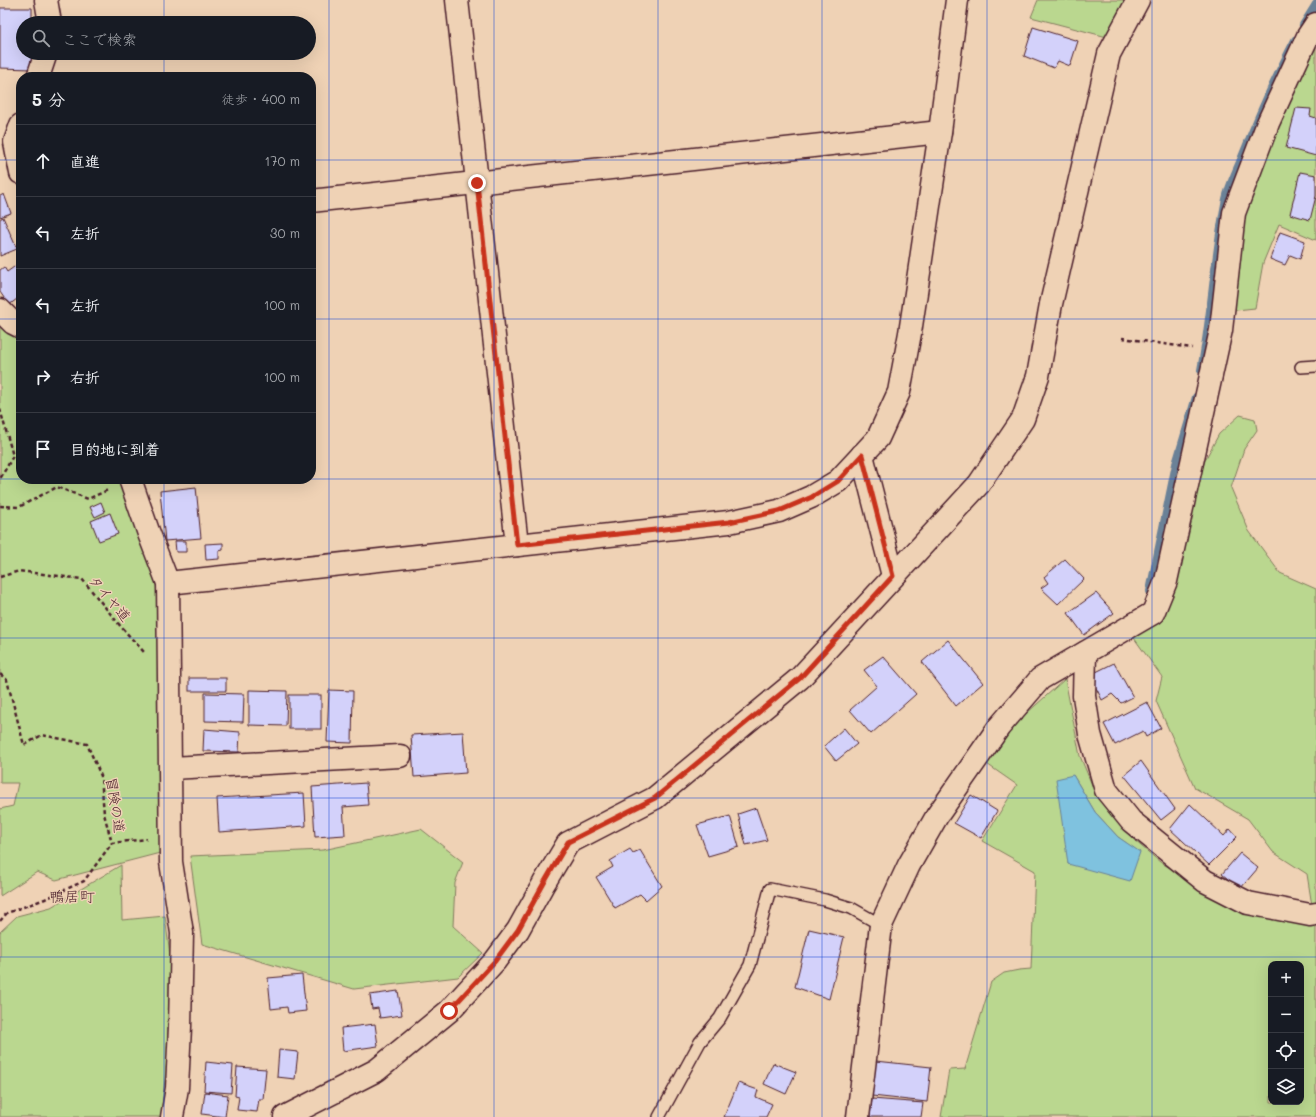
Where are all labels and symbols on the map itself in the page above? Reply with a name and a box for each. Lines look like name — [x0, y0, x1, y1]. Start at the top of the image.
route end — [468, 174, 486, 192]
street label: タイヤ道 — [85, 571, 135, 625]
street label: 冒険の道 — [102, 776, 130, 834]
district label: 鴨居町 — [49, 886, 95, 906]
route start — [440, 1002, 458, 1020]

